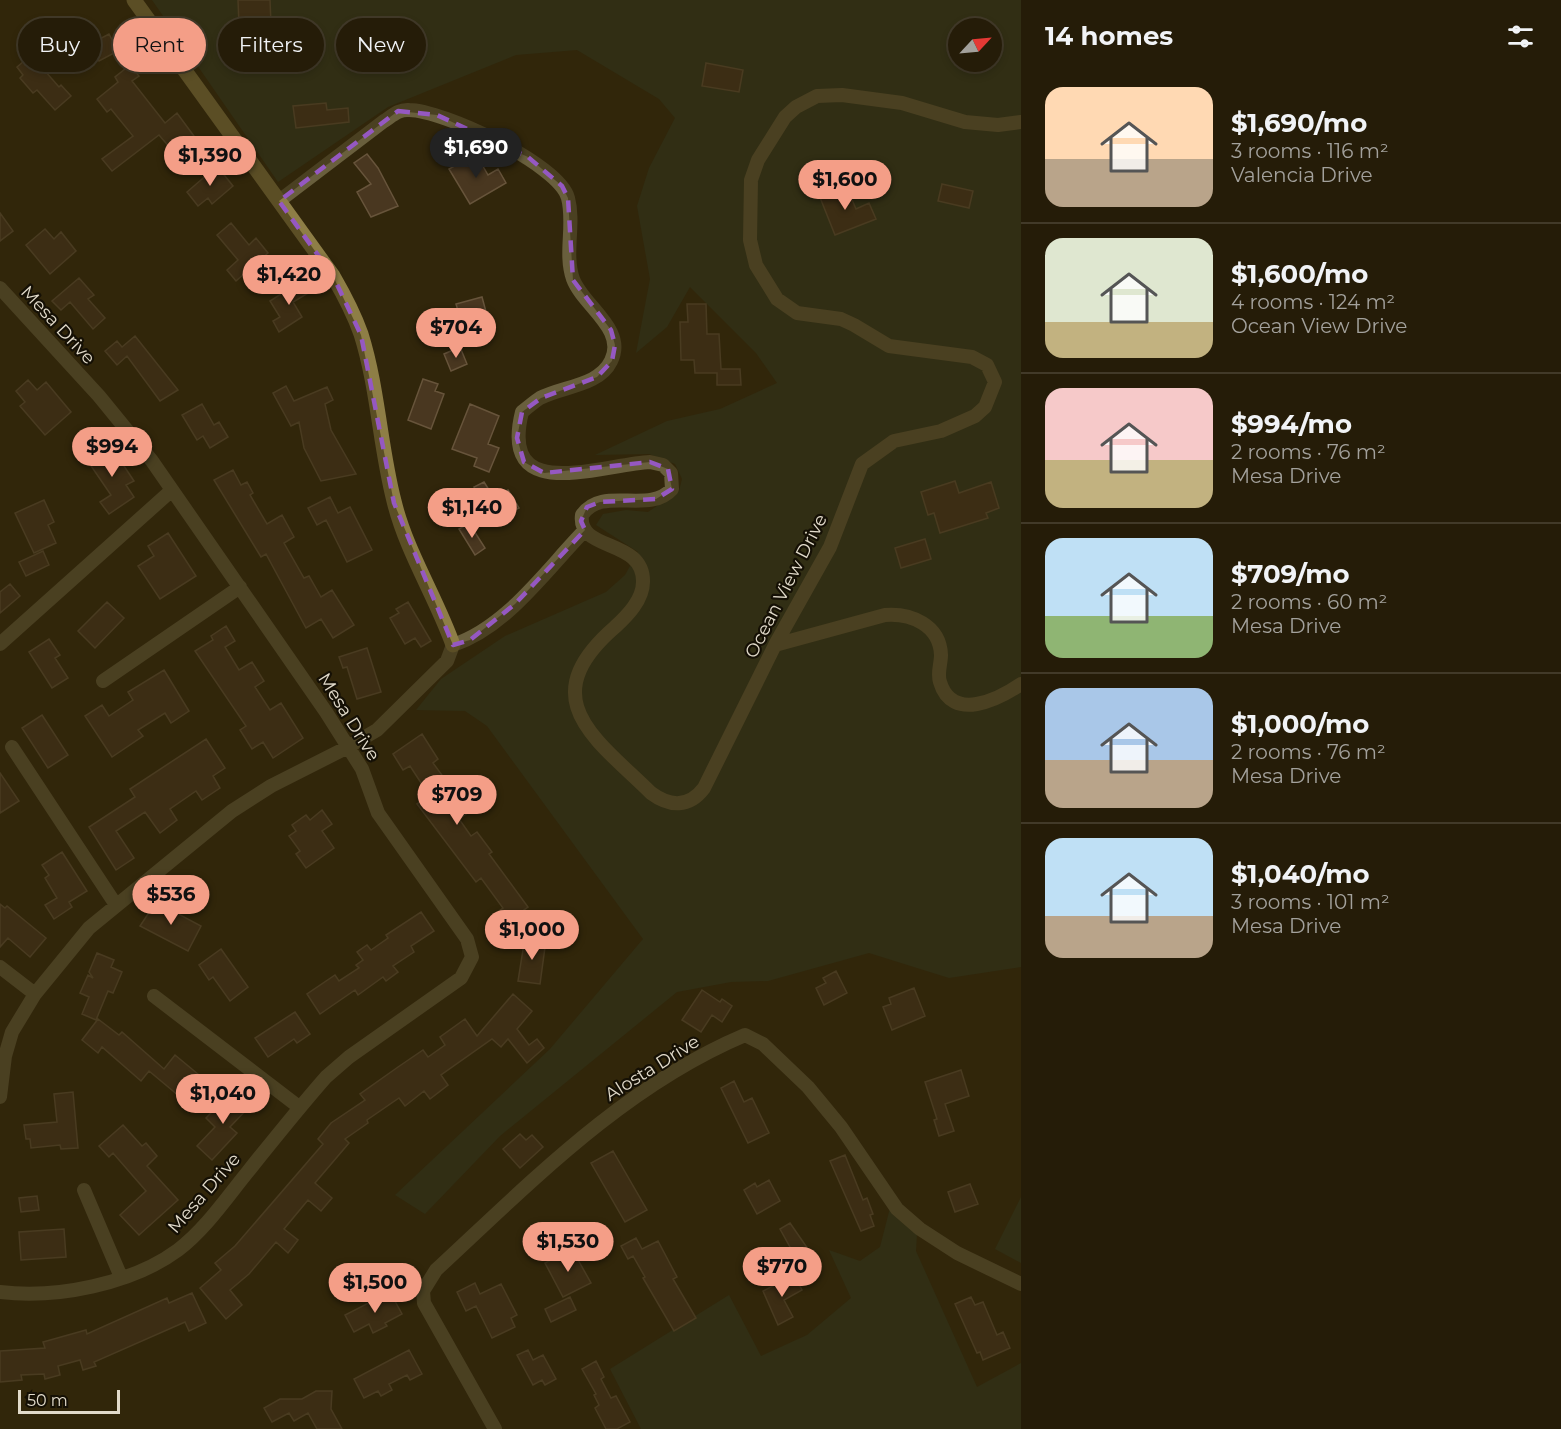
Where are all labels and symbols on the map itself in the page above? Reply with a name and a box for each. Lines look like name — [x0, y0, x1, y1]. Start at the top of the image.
north arrow — [948, 18, 1002, 72]
pin: $1,690 — [427, 128, 525, 179]
pin: $1,390 — [161, 136, 259, 187]
pin: $1,600 — [796, 160, 894, 211]
pin: $1,420 — [240, 255, 338, 306]
street label: Mesa Drive — [16, 281, 100, 369]
pin: $704 — [420, 308, 492, 359]
pin: $994 — [76, 427, 148, 478]
pin: $1,140 — [423, 488, 521, 539]
street label: Ocean View Drive — [740, 510, 832, 662]
street label: Mesa Drive — [313, 669, 385, 765]
pin: $709 — [421, 775, 493, 826]
pin: $536 — [135, 875, 207, 926]
pin: $1,000 — [483, 910, 581, 961]
street label: Alosta Drive — [601, 1030, 703, 1106]
pin: $1,040 — [174, 1074, 272, 1125]
street label: Mesa Drive — [163, 1148, 245, 1238]
pin: $1,530 — [519, 1222, 617, 1273]
pin: $770 — [746, 1247, 818, 1298]
pin: $1,500 — [326, 1263, 424, 1314]
scale bar — [18, 1387, 120, 1414]

